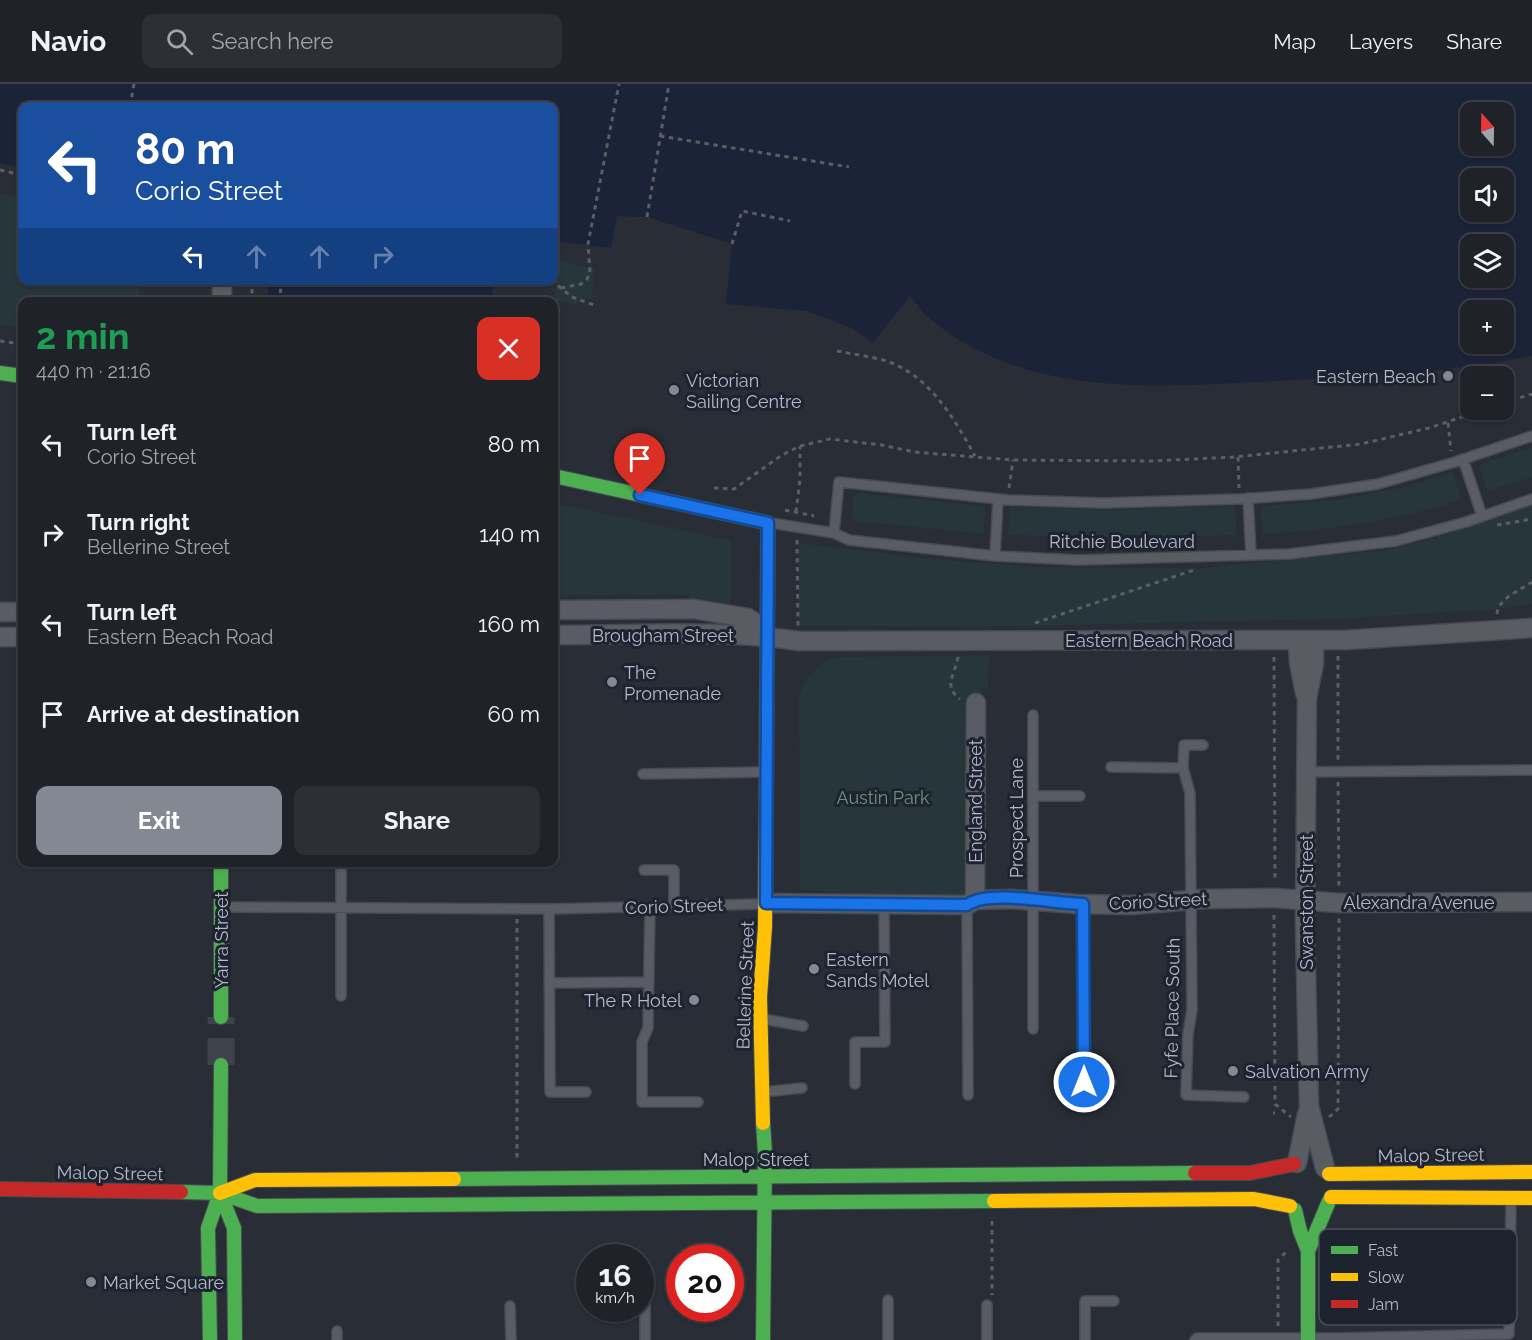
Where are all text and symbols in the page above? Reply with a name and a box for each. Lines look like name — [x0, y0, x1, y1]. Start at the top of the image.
search box — [142, 14, 562, 68]
text: Navio — [30, 25, 106, 58]
icon: search — [163, 25, 196, 58]
text: Search here — [211, 28, 333, 54]
text: Map — [1273, 29, 1316, 54]
text: Layers — [1349, 29, 1413, 54]
text: Share — [1446, 29, 1502, 54]
north arrow — [1460, 102, 1514, 156]
map controls — [1460, 102, 1514, 420]
text: 80 m — [135, 125, 235, 174]
icon: left — [36, 126, 114, 204]
button: sound — [1460, 168, 1514, 222]
text: Corio Street — [135, 175, 283, 206]
button: layers — [1460, 234, 1514, 288]
icon: left — [177, 240, 210, 273]
icon: ahead — [240, 240, 273, 273]
icon: ahead — [303, 240, 336, 273]
icon: right — [366, 240, 399, 273]
button: + — [1460, 300, 1514, 354]
text: 2 min — [36, 315, 129, 357]
button: close — [477, 317, 540, 380]
text: 440 m · 21:16 — [36, 359, 151, 383]
place label: Eastern Beach — [1316, 366, 1436, 387]
button: − — [1460, 366, 1514, 420]
marker: Eastern Beach — [1441, 369, 1455, 383]
place label: Victorian Sailing Centre — [686, 370, 802, 412]
marker: Victorian Sailing Centre — [667, 383, 681, 397]
text: Turn left — [87, 419, 177, 445]
icon: left — [36, 428, 69, 461]
text: 80 m — [488, 431, 540, 457]
pin — [614, 433, 665, 495]
icon: arrive — [623, 442, 656, 475]
text: Corio Street — [87, 445, 196, 469]
text: Turn right — [87, 509, 190, 535]
icon: right — [36, 518, 69, 551]
text: 140 m — [479, 521, 540, 547]
street label: Ritchie Boulevard — [1049, 531, 1195, 552]
text: Bellerine Street — [87, 535, 230, 559]
text: Turn left — [87, 599, 177, 625]
icon: left — [36, 608, 69, 641]
text: 160 m — [478, 611, 540, 637]
text: Eastern Beach Road — [87, 625, 273, 649]
street label: Brougham Street — [592, 625, 734, 646]
street label: Eastern Beach Road — [1065, 630, 1233, 651]
place label: The Promenade — [624, 662, 722, 704]
marker: The Promenade — [605, 675, 619, 689]
icon: arrive — [36, 698, 69, 731]
text: Arrive at destination — [87, 701, 300, 727]
text: 60 m — [487, 701, 540, 727]
street label: England Street — [965, 739, 986, 863]
street label: Prospect Lane — [1006, 757, 1027, 878]
button: Exit — [36, 786, 282, 855]
button: Share — [294, 786, 540, 855]
park label: Austin Park — [836, 787, 930, 808]
street label: Swanston Street — [1296, 834, 1317, 970]
street label: Corio Street — [1108, 888, 1208, 914]
street label: Yarra Street — [211, 892, 232, 988]
street label: Alexandra Avenue — [1343, 892, 1495, 913]
street label: Corio Street — [624, 894, 724, 918]
street label: Bellerine Street — [732, 920, 758, 1050]
street label: Fyfe Place South — [1160, 938, 1184, 1078]
place label: Eastern Sands Motel — [826, 949, 929, 991]
marker: Eastern Sands Motel — [807, 962, 821, 976]
place label: The R Hotel — [584, 990, 682, 1011]
marker: The R Hotel — [687, 993, 701, 1007]
position arrow — [1052, 1050, 1116, 1114]
place label: Salvation Army — [1245, 1061, 1369, 1082]
marker: Salvation Army — [1226, 1064, 1240, 1078]
street label: Malop Street — [1377, 1144, 1485, 1166]
street label: Malop Street — [703, 1149, 809, 1170]
street label: Malop Street — [56, 1162, 164, 1184]
legend — [1319, 1229, 1517, 1325]
text: Fast — [1368, 1241, 1399, 1260]
speed limit sign: 20 — [666, 1244, 744, 1322]
text: 16 — [598, 1258, 632, 1293]
text: Slow — [1368, 1268, 1404, 1287]
place label: Market Square — [103, 1272, 225, 1293]
marker: Market Square — [84, 1275, 98, 1289]
text: km/h — [595, 1289, 635, 1307]
text: Jam — [1368, 1295, 1399, 1314]

